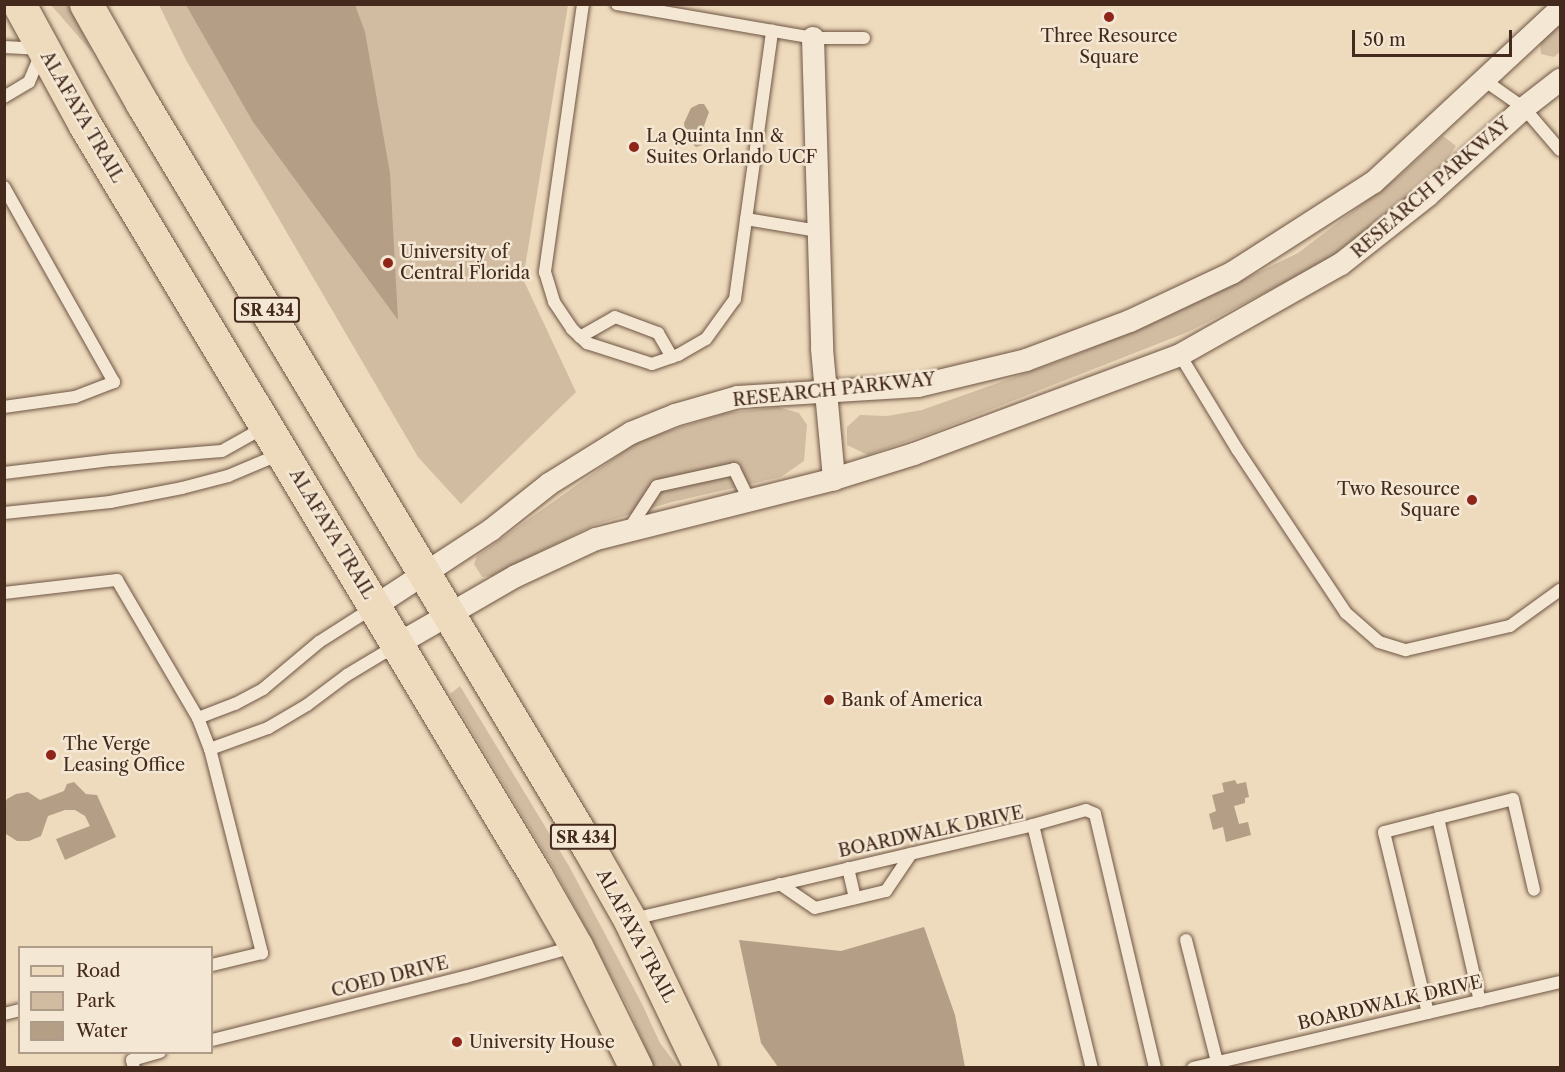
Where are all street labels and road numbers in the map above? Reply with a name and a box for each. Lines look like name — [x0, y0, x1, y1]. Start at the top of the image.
street label: ALAFAYA TRAIL — [35, 47, 129, 187]
street label: RESEARCH PARKWAY — [1347, 113, 1515, 263]
road number: SR 434 — [232, 297, 302, 323]
street label: RESEARCH PARKWAY — [732, 369, 936, 411]
street label: ALAFAYA TRAIL — [284, 464, 380, 604]
street label: BOARDWALK DRIVE — [836, 802, 1026, 862]
road number: SR 434 — [548, 824, 618, 850]
street label: ALAFAYA TRAIL — [591, 865, 681, 1007]
street label: COED DRIVE — [329, 952, 451, 1002]
street label: BOARDWALK DRIVE — [1295, 971, 1485, 1035]

